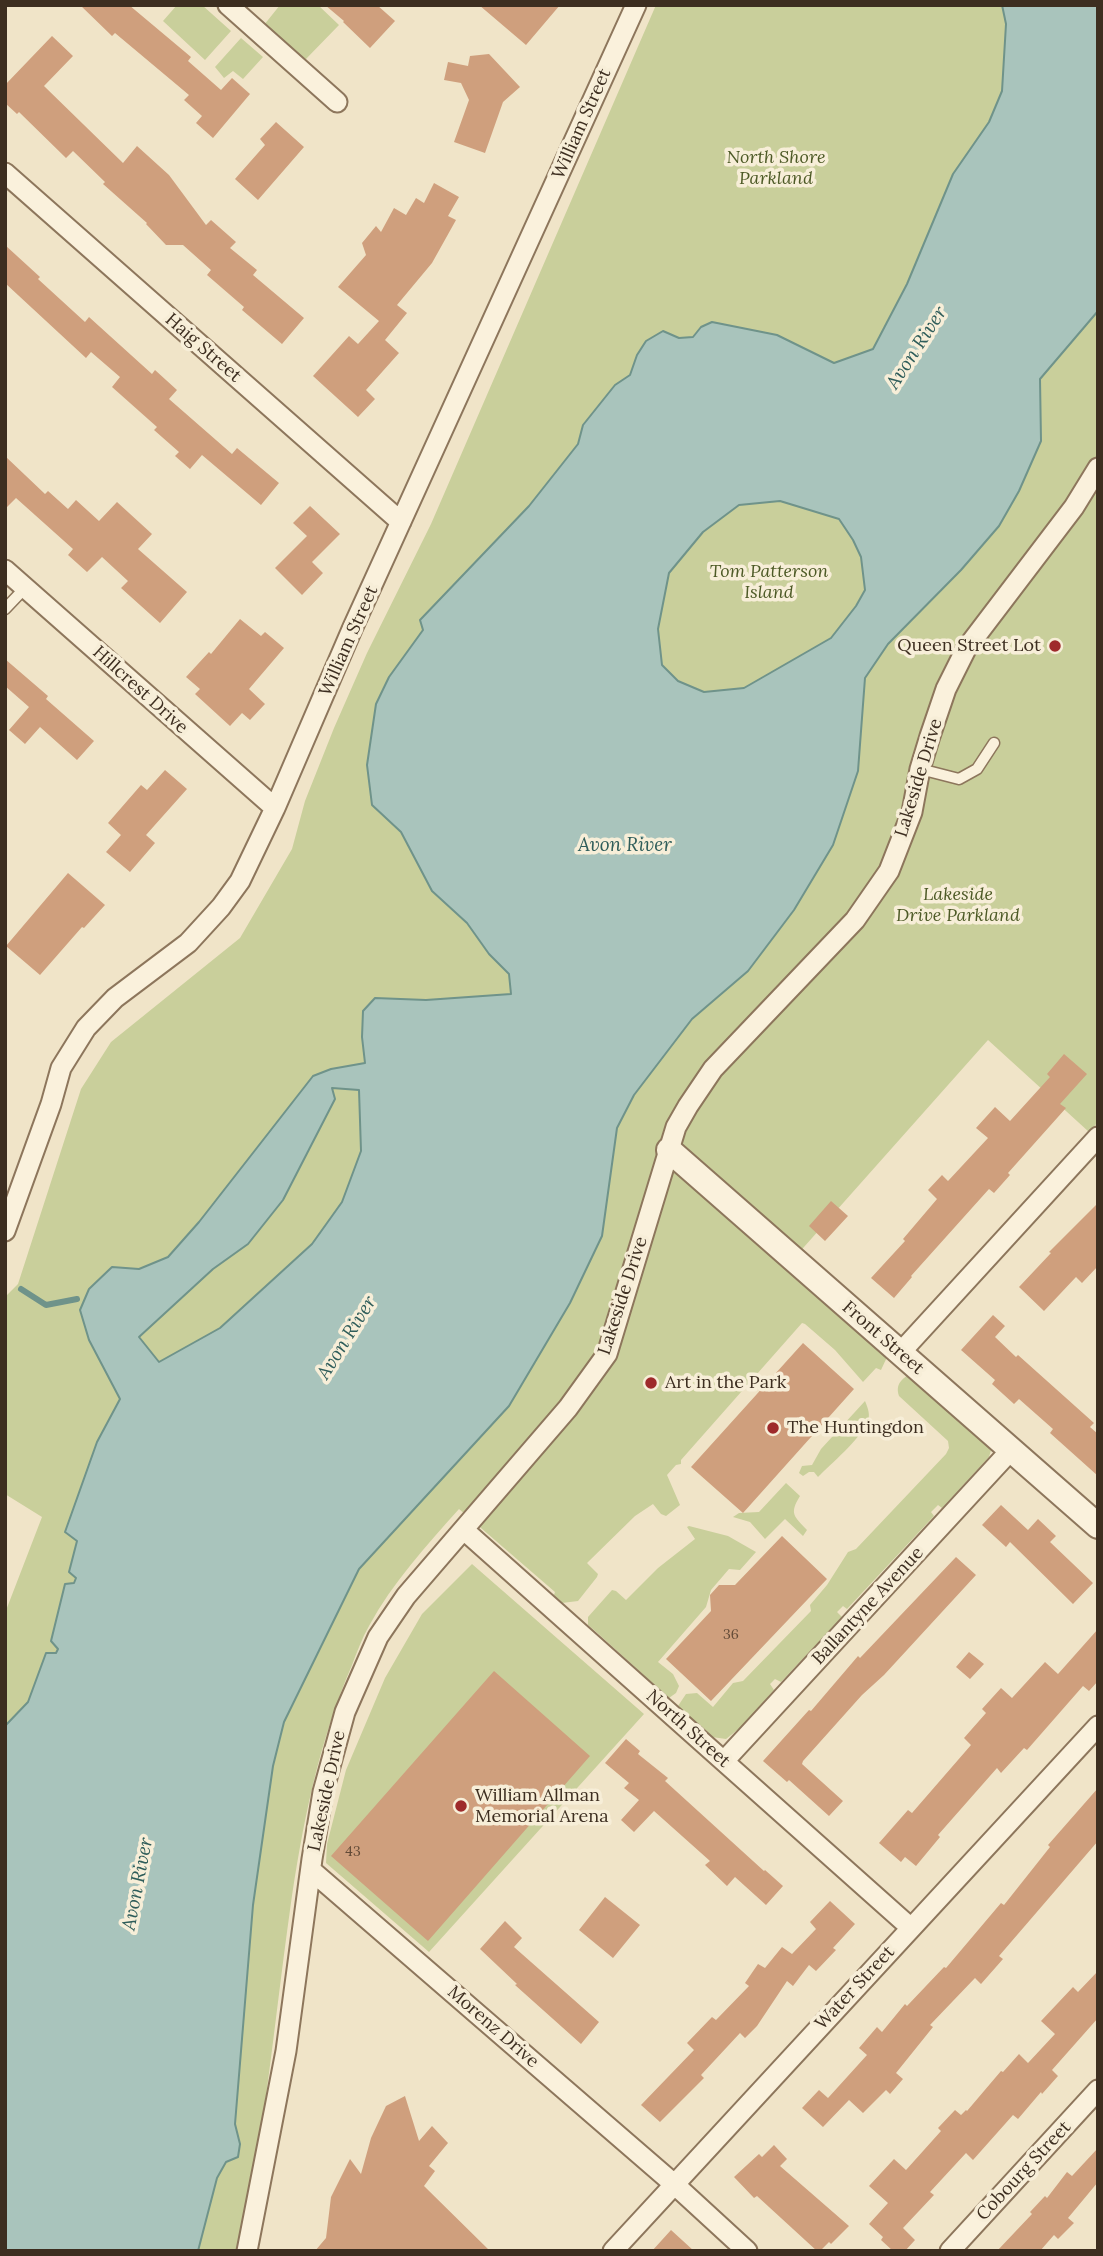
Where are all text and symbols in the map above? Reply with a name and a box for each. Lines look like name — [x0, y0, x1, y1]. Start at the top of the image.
street label: William Street — [548, 65, 616, 183]
park label: North Shore Parkland — [726, 147, 826, 190]
water label: Avon River — [882, 302, 952, 394]
street label: Haig Street — [160, 309, 246, 387]
park label: Tom Patterson Island — [710, 561, 828, 604]
street label: William Street — [315, 582, 383, 700]
place label: Queen Street Lot — [897, 635, 1041, 657]
marker: Queen Street Lot — [1047, 638, 1063, 654]
street label: Hillcrest Drive — [88, 642, 192, 738]
street label: Lakeside Drive — [891, 716, 947, 840]
water label: Avon River — [578, 835, 672, 857]
park label: Lakeside Drive Parkland — [896, 884, 1020, 926]
street label: Lakeside Drive — [594, 1234, 652, 1358]
water label: Avon River — [312, 1292, 382, 1384]
street label: Front Street — [838, 1297, 928, 1379]
place label: Art in the Park — [665, 1372, 786, 1394]
marker: Art in the Park — [643, 1375, 659, 1391]
place label: The Huntingdon — [787, 1417, 924, 1439]
marker: The Huntingdon — [765, 1420, 781, 1436]
street label: Ballantyne Avenue — [808, 1543, 928, 1669]
house number: 36 — [723, 1627, 739, 1643]
street label: North Street — [642, 1686, 734, 1772]
street label: Lakeside Drive — [304, 1729, 350, 1853]
place label: William Allman Memorial Arena — [475, 1785, 608, 1828]
marker: William Allman Memorial Arena — [453, 1798, 469, 1814]
water label: Avon River — [118, 1836, 158, 1932]
house number: 43 — [345, 1844, 361, 1860]
street label: Water Street — [811, 1942, 899, 2034]
street label: Morenz Drive — [443, 1981, 543, 2073]
street label: Cobourg Street — [972, 2117, 1076, 2225]

